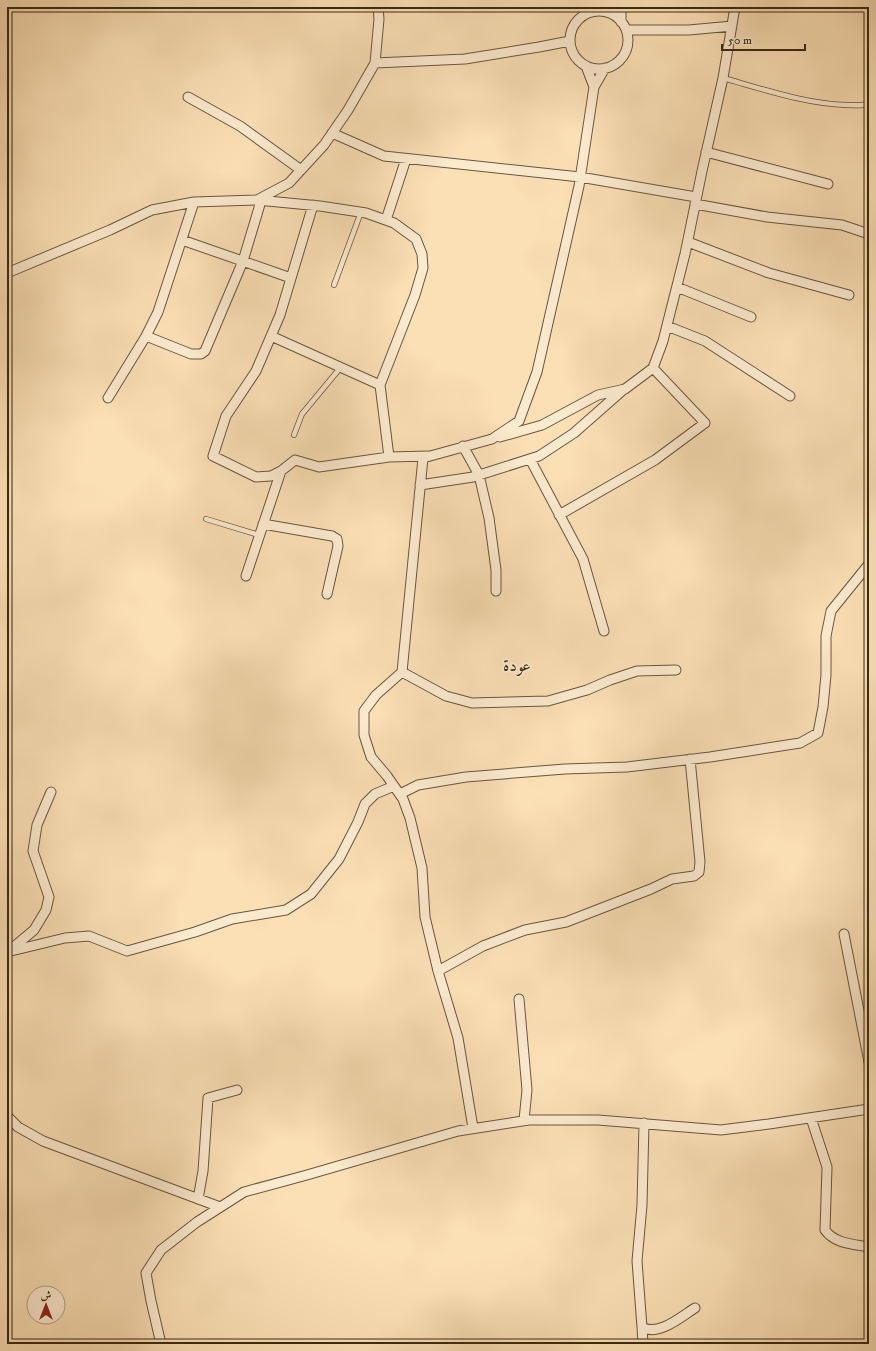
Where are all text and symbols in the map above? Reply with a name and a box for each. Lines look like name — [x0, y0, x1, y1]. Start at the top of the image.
scale bar — [722, 26, 805, 52]
text: 50 m — [728, 33, 752, 48]
district label: عودة — [503, 655, 531, 677]
north arrow — [26, 1285, 66, 1325]
text: ش — [41, 1289, 52, 1303]

